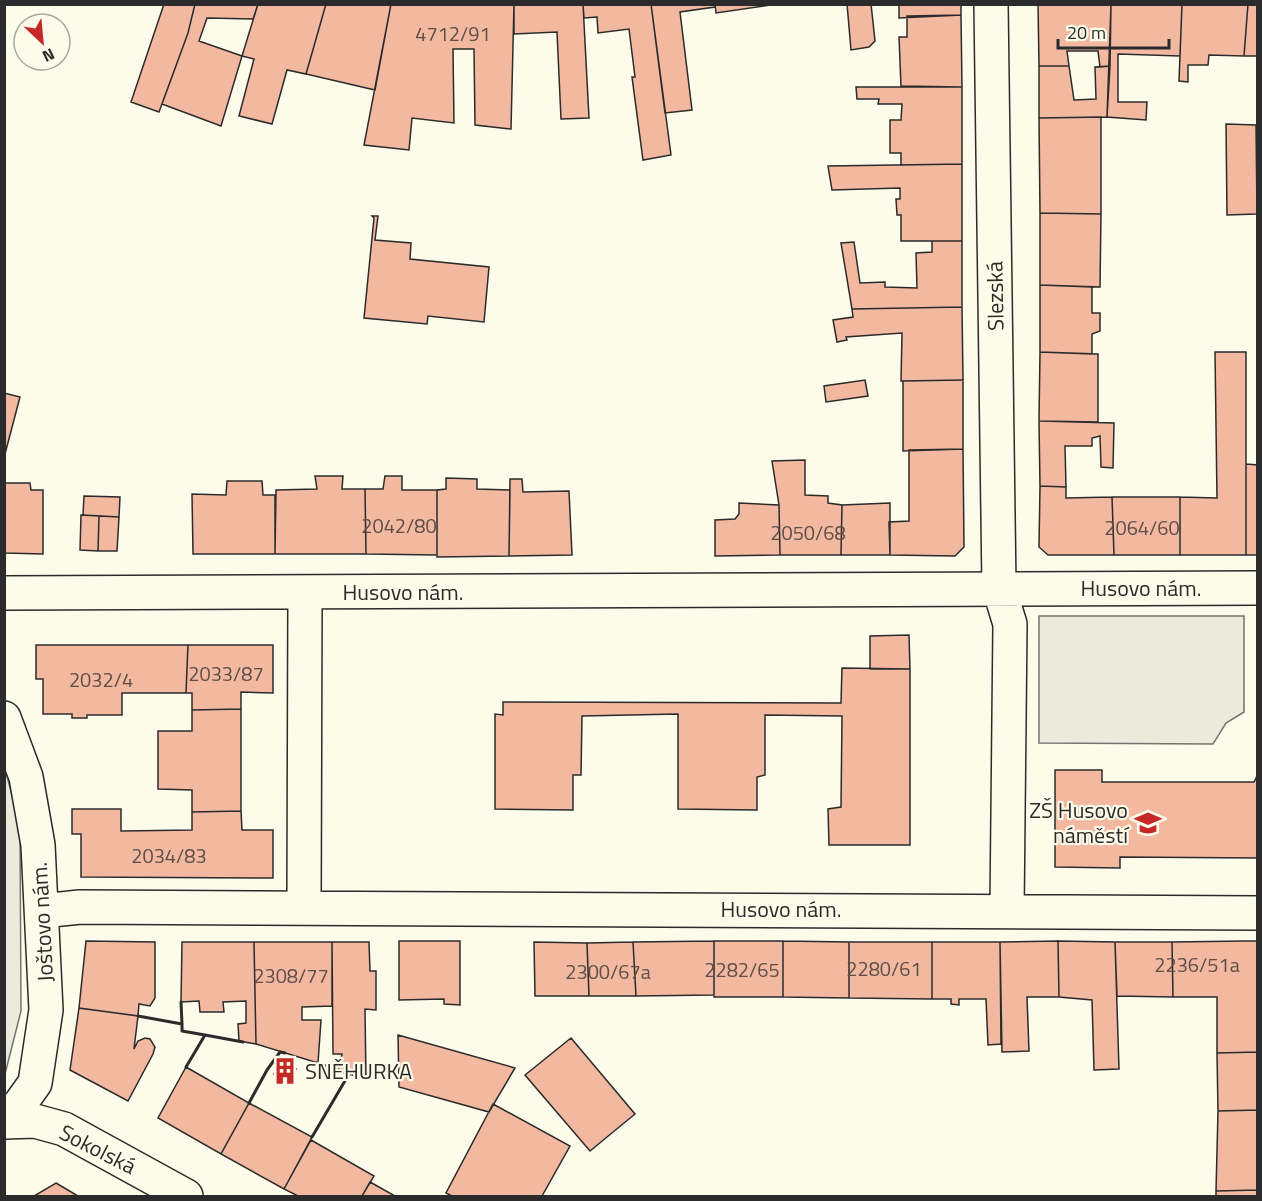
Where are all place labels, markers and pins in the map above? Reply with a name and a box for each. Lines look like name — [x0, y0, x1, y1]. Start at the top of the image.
place label: ZŠ Husovo náměstí — [1029, 793, 1130, 852]
school or university icon: ZŠ Husovo náměstí — [1133, 808, 1163, 838]
place label: SNĚHURKA — [305, 1054, 412, 1088]
building icon: SNĚHURKA — [270, 1056, 300, 1086]

